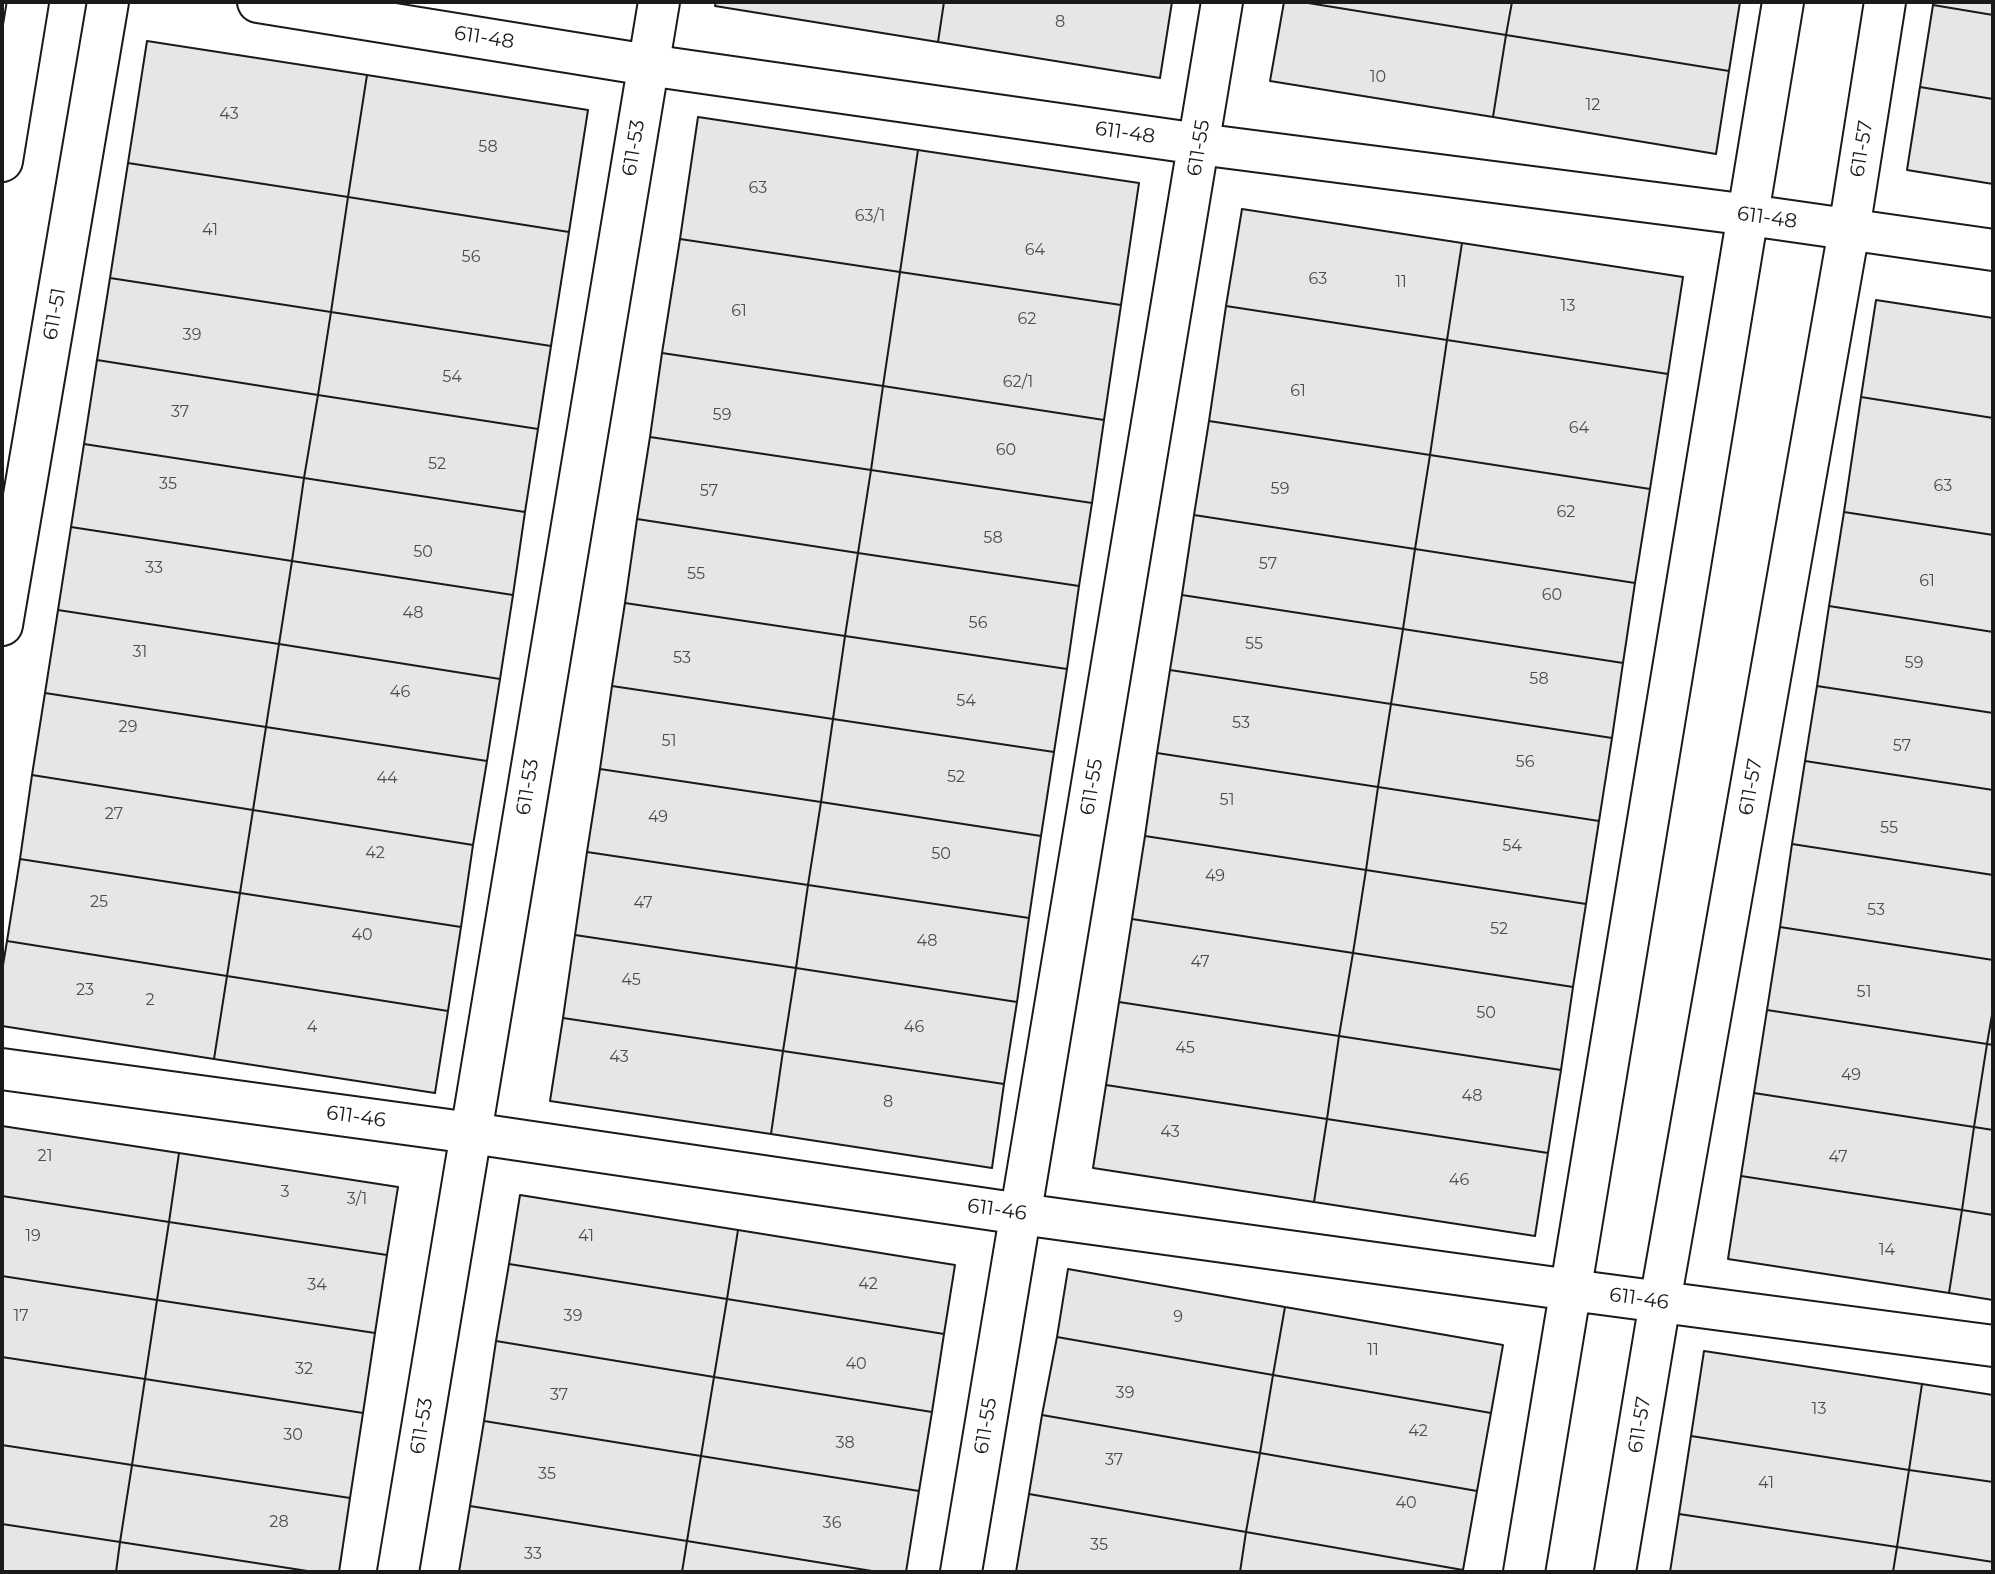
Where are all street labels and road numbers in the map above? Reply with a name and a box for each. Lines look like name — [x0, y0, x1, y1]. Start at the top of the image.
street label: 611-48 — [452, 21, 516, 55]
street label: 611-48 — [1093, 117, 1157, 149]
street label: 611-53 — [618, 118, 650, 178]
street label: 611-55 — [1183, 118, 1215, 178]
street label: 611-57 — [1846, 119, 1878, 179]
street label: 611-48 — [1735, 202, 1799, 234]
street label: 611-51 — [39, 286, 71, 342]
street label: 611-53 — [512, 757, 544, 817]
street label: 611-55 — [1076, 757, 1108, 817]
street label: 611-57 — [1734, 757, 1768, 817]
street label: 611-46 — [325, 1101, 387, 1133]
street label: 611-46 — [966, 1194, 1028, 1226]
street label: 611-46 — [1608, 1283, 1670, 1315]
street label: 611-57 — [1624, 1395, 1656, 1455]
street label: 611-53 — [406, 1396, 438, 1456]
street label: 611-55 — [970, 1396, 1002, 1456]

